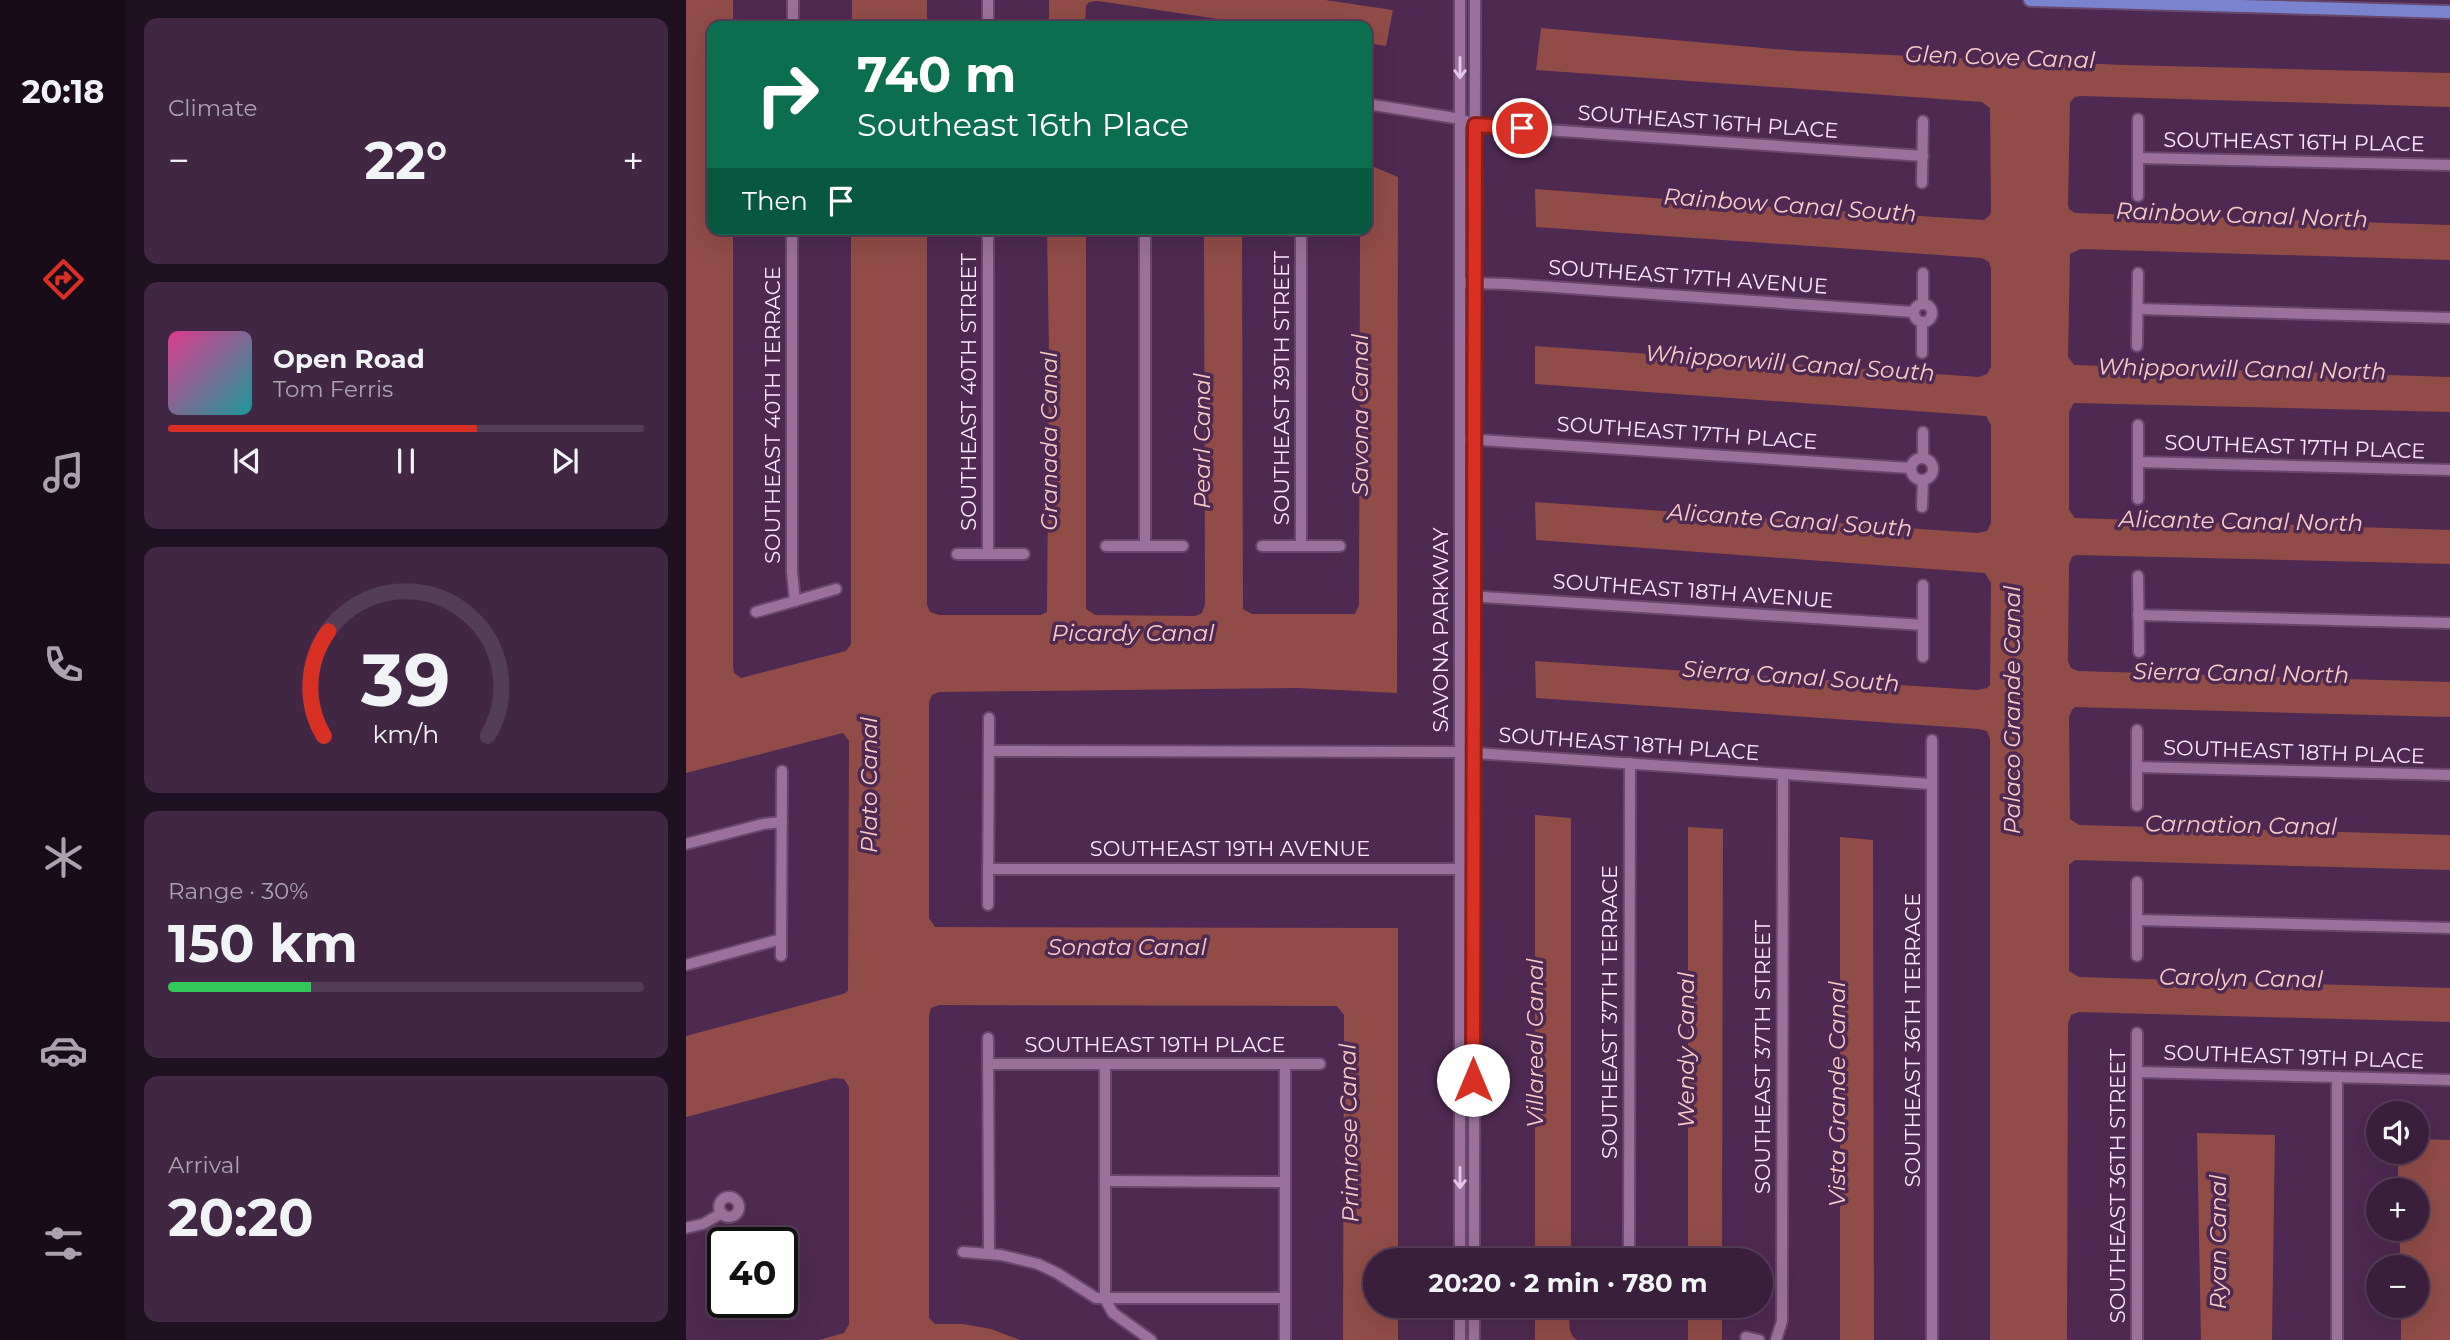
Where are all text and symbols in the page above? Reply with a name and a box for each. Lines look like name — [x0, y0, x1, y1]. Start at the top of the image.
water label: Glen Cove Canal — [1904, 40, 2096, 74]
text: 740 m — [857, 45, 1017, 104]
icon: right — [742, 49, 833, 140]
one-way arrow — [1453, 56, 1467, 79]
text: 20:18 — [22, 72, 104, 111]
text: Climate — [168, 94, 257, 122]
pin — [1492, 98, 1552, 158]
street label: SOUTHEAST 16TH PLACE — [1577, 100, 1839, 143]
text: Southeast 16th Place — [857, 105, 1189, 144]
icon: arrive — [1503, 109, 1541, 147]
street label: SOUTHEAST 16TH PLACE — [2163, 127, 2425, 156]
text: 22° — [364, 129, 448, 192]
text: − — [168, 137, 190, 184]
text: + — [622, 137, 644, 184]
icon: arrive — [822, 182, 860, 220]
water label: Rainbow Canal South — [1662, 182, 1918, 228]
text: Then — [742, 185, 808, 217]
water label: Rainbow Canal North — [2115, 197, 2369, 233]
street label: SOUTHEAST 39TH STREET — [1269, 251, 1294, 525]
street label: SOUTHEAST 40TH STREET — [956, 253, 981, 531]
street label: SOUTHEAST 17TH AVENUE — [1547, 254, 1829, 299]
icon: directions — [39, 255, 88, 304]
street label: SOUTHEAST 40TH TERRACE — [760, 266, 785, 564]
water label: Savona Canal — [1346, 333, 1374, 496]
water label: Whipporwill Canal South — [1644, 339, 1936, 387]
text: Open Road — [273, 343, 425, 375]
water label: Granada Canal — [1035, 350, 1063, 531]
water label: Whipporwill Canal North — [2097, 352, 2387, 386]
water label: Pearl Canal — [1188, 372, 1216, 509]
text: Tom Ferris — [273, 375, 393, 403]
street label: SOUTHEAST 17TH PLACE — [1556, 411, 1818, 454]
street label: SOUTHEAST 17TH PLACE — [2164, 429, 2426, 464]
icon: previous — [228, 442, 266, 480]
icon: pause — [387, 442, 425, 480]
icon: next — [546, 442, 584, 480]
icon: music — [39, 448, 88, 497]
water label: Alicante Canal South — [1665, 497, 1913, 543]
water label: Alicante Canal North — [2117, 505, 2363, 537]
street label: SAVONA PARKWAY — [1428, 527, 1453, 733]
street label: SOUTHEAST 18TH AVENUE — [1552, 568, 1834, 613]
water label: Palaco Grande Canal — [1998, 585, 2026, 835]
water label: Picardy Canal — [1052, 619, 1215, 647]
text: 39 — [360, 636, 451, 724]
icon: phone — [39, 640, 88, 689]
water label: Sierra Canal South — [1681, 654, 1901, 698]
water label: Sierra Canal North — [2133, 657, 2349, 689]
water label: Plato Canal — [855, 716, 883, 853]
text: km/h — [373, 719, 439, 749]
street label: SOUTHEAST 18TH PLACE — [1498, 722, 1760, 765]
street label: SOUTHEAST 18TH PLACE — [2163, 734, 2425, 769]
water label: Carnation Canal — [2145, 809, 2338, 841]
icon: climate — [39, 833, 88, 882]
street label: SOUTHEAST 19TH AVENUE — [1090, 836, 1370, 861]
street label: SOUTHEAST 37TH TERRACE — [1597, 865, 1622, 1159]
text: Range · 30% — [168, 877, 308, 905]
street label: SOUTHEAST 36TH TERRACE — [1900, 893, 1925, 1187]
text: 150 km — [168, 912, 358, 975]
street label: SOUTHEAST 37TH STREET — [1750, 920, 1775, 1194]
water label: Sonata Canal — [1047, 933, 1207, 961]
water label: Villareal Canal — [1521, 958, 1549, 1128]
water label: Carolyn Canal — [2159, 963, 2324, 993]
water label: Wendy Canal — [1672, 971, 1700, 1128]
water label: Vista Grande Canal — [1823, 980, 1851, 1207]
icon: car — [39, 1026, 88, 1075]
street label: SOUTHEAST 19TH PLACE — [1025, 1032, 1285, 1057]
street label: SOUTHEAST 19TH PLACE — [2163, 1039, 2425, 1074]
water label: Primrose Canal — [1333, 1042, 1365, 1223]
position arrow — [1436, 1043, 1510, 1117]
street label: SOUTHEAST 36TH STREET — [2105, 1049, 2130, 1323]
map controls — [2366, 1101, 2429, 1318]
button: sound — [2366, 1101, 2429, 1164]
text: Arrival — [168, 1151, 241, 1179]
one-way arrow — [1453, 1166, 1467, 1189]
water label: Ryan Canal — [2204, 1174, 2232, 1309]
button: + — [2366, 1178, 2429, 1241]
text: 20:20 — [168, 1186, 314, 1249]
icon: filters — [39, 1219, 88, 1268]
speed limit sign: 40 — [707, 1227, 798, 1318]
button: − — [2366, 1255, 2429, 1318]
text: 20:20 · 2 min · 780 m — [1429, 1267, 1707, 1299]

